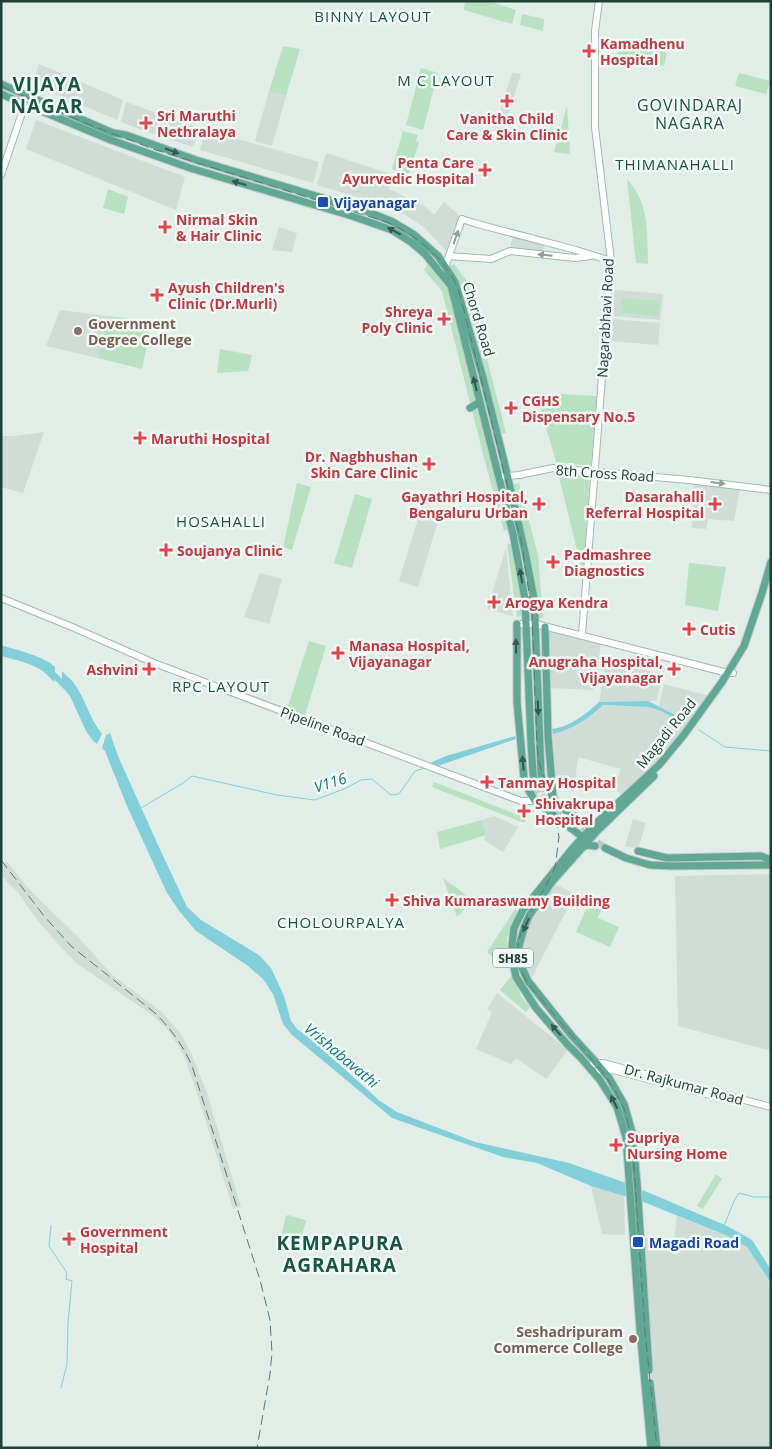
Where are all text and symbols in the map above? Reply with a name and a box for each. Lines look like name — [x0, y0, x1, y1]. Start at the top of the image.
district label: BINNY LAYOUT — [314, 6, 432, 26]
place label: Kamadhenu Hospital — [600, 34, 685, 69]
marker: Kamadhenu Hospital — [582, 44, 596, 58]
district label: M C LAYOUT — [397, 70, 495, 90]
district label: VIJAYA NAGAR — [11, 71, 83, 119]
marker: Vanitha Child Care & Skin Clinic — [500, 94, 514, 108]
district label: GOVINDARAJ NAGARA — [637, 94, 743, 134]
place label: Sri Maruthi Nethralaya — [157, 106, 236, 141]
place label: Vanitha Child Care & Skin Clinic — [446, 109, 568, 144]
marker: Sri Maruthi Nethralaya — [139, 116, 153, 130]
one-way arrow — [165, 147, 180, 155]
place label: Penta Care Ayurvedic Hospital — [342, 153, 474, 188]
district label: THIMANAHALLI — [615, 154, 735, 174]
marker: Penta Care Ayurvedic Hospital — [478, 163, 492, 177]
one-way arrow — [231, 178, 246, 186]
place label: Vijayanagar — [334, 193, 418, 212]
marker: Vijayanagar — [316, 195, 330, 209]
place label: Nirmal Skin & Hair Clinic — [176, 210, 262, 245]
marker: Nirmal Skin & Hair Clinic — [158, 220, 172, 234]
one-way arrow — [386, 227, 401, 235]
one-way arrow — [452, 229, 460, 244]
one-way arrow — [537, 251, 553, 259]
street label: Nagarabhavi Road — [592, 258, 618, 378]
place label: Ayush Children's Clinic (Dr.Murli) — [168, 278, 285, 313]
street label: Chord Road — [459, 279, 499, 359]
marker: Ayush Children's Clinic (Dr.Murli) — [150, 288, 164, 302]
place label: Shreya Poly Clinic — [362, 302, 433, 337]
marker: Shreya Poly Clinic — [437, 312, 451, 326]
place label: Government Degree College — [88, 314, 192, 349]
marker: Government Degree College — [72, 325, 84, 337]
one-way arrow — [471, 376, 479, 391]
place label: CGHS Dispensary No.5 — [522, 391, 635, 426]
marker: CGHS Dispensary No.5 — [504, 401, 518, 415]
place label: Maruthi Hospital — [151, 429, 270, 448]
marker: Maruthi Hospital — [133, 431, 147, 445]
place label: Dr. Nagbhushan Skin Care Clinic — [305, 447, 418, 482]
marker: Dr. Nagbhushan Skin Care Clinic — [422, 457, 436, 471]
street label: 8th Cross Road — [555, 460, 655, 486]
one-way arrow — [710, 479, 726, 487]
place label: Gayathri Hospital, Bengaluru Urban — [401, 487, 528, 522]
place label: Dasarahalli Referral Hospital — [585, 487, 704, 522]
marker: Gayathri Hospital, Bengaluru Urban — [532, 497, 546, 511]
marker: Dasarahalli Referral Hospital — [708, 497, 722, 511]
district label: HOSAHALLI — [176, 511, 266, 531]
place label: Soujanya Clinic — [177, 541, 283, 560]
marker: Soujanya Clinic — [159, 543, 173, 557]
place label: Padmashree Diagnostics — [564, 545, 651, 580]
marker: Padmashree Diagnostics — [546, 555, 560, 569]
one-way arrow — [517, 567, 525, 583]
place label: Arogya Kendra — [505, 593, 608, 612]
marker: Arogya Kendra — [487, 595, 501, 609]
place label: Cutis — [700, 620, 735, 639]
marker: Cutis — [682, 622, 696, 636]
place label: Manasa Hospital, Vijayanagar — [349, 636, 470, 671]
one-way arrow — [512, 637, 520, 653]
marker: Manasa Hospital, Vijayanagar — [331, 646, 345, 660]
place label: Anugraha Hospital, Vijayanagar — [529, 652, 664, 687]
place label: Ashvini — [86, 660, 138, 679]
marker: Ashvini — [142, 662, 156, 676]
marker: Anugraha Hospital, Vijayanagar — [667, 662, 681, 676]
district label: RPC LAYOUT — [172, 676, 270, 696]
street label: Magadi Road — [632, 694, 700, 772]
one-way arrow — [535, 700, 543, 716]
street label: Pipeline Road — [278, 702, 368, 750]
one-way arrow — [518, 754, 526, 770]
water label: V116 — [311, 767, 349, 797]
place label: Tanmay Hospital — [498, 773, 616, 792]
marker: Tanmay Hospital — [480, 775, 494, 789]
place label: Shivakrupa Hospital — [535, 794, 614, 829]
marker: Shivakrupa Hospital — [517, 804, 531, 818]
place label: Shiva Kumaraswamy Building — [403, 891, 610, 910]
marker: Shiva Kumaraswamy Building — [385, 893, 399, 907]
district label: CHOLOURPALYA — [277, 912, 405, 932]
one-way arrow — [521, 918, 529, 932]
road number: SH85 — [493, 948, 533, 968]
water label: Vrishabavathi — [301, 1018, 384, 1092]
one-way arrow — [550, 1024, 561, 1037]
street label: Dr. Rajkumar Road — [622, 1059, 746, 1109]
one-way arrow — [610, 1095, 618, 1109]
place label: Supriya Nursing Home — [627, 1128, 727, 1163]
marker: Supriya Nursing Home — [609, 1138, 623, 1152]
place label: Government Hospital — [80, 1222, 168, 1257]
district label: KEMPAPURA AGRAHARA — [276, 1230, 404, 1278]
marker: Government Hospital — [62, 1232, 76, 1246]
place label: Magadi Road — [649, 1233, 739, 1252]
marker: Magadi Road — [631, 1235, 645, 1249]
place label: Seshadripuram Commerce College — [494, 1322, 623, 1357]
marker: Seshadripuram Commerce College — [627, 1333, 639, 1345]

